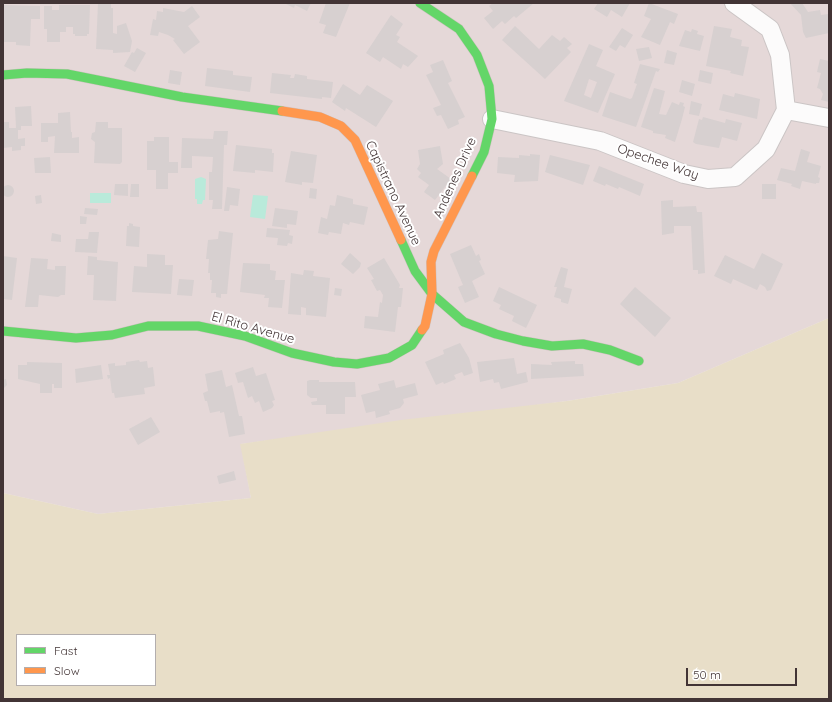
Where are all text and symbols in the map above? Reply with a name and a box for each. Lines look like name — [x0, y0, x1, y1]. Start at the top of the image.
street label: Andenes Drive — [430, 135, 480, 221]
street label: Capistrano Avenue — [362, 138, 424, 248]
street label: Opechee Way — [615, 141, 701, 183]
street label: El Rito Avenue — [210, 309, 296, 347]
legend — [16, 634, 156, 686]
text: Fast — [54, 643, 78, 658]
scale bar — [688, 660, 799, 686]
text: Slow — [54, 663, 80, 678]
text: 50 m — [693, 667, 721, 682]

